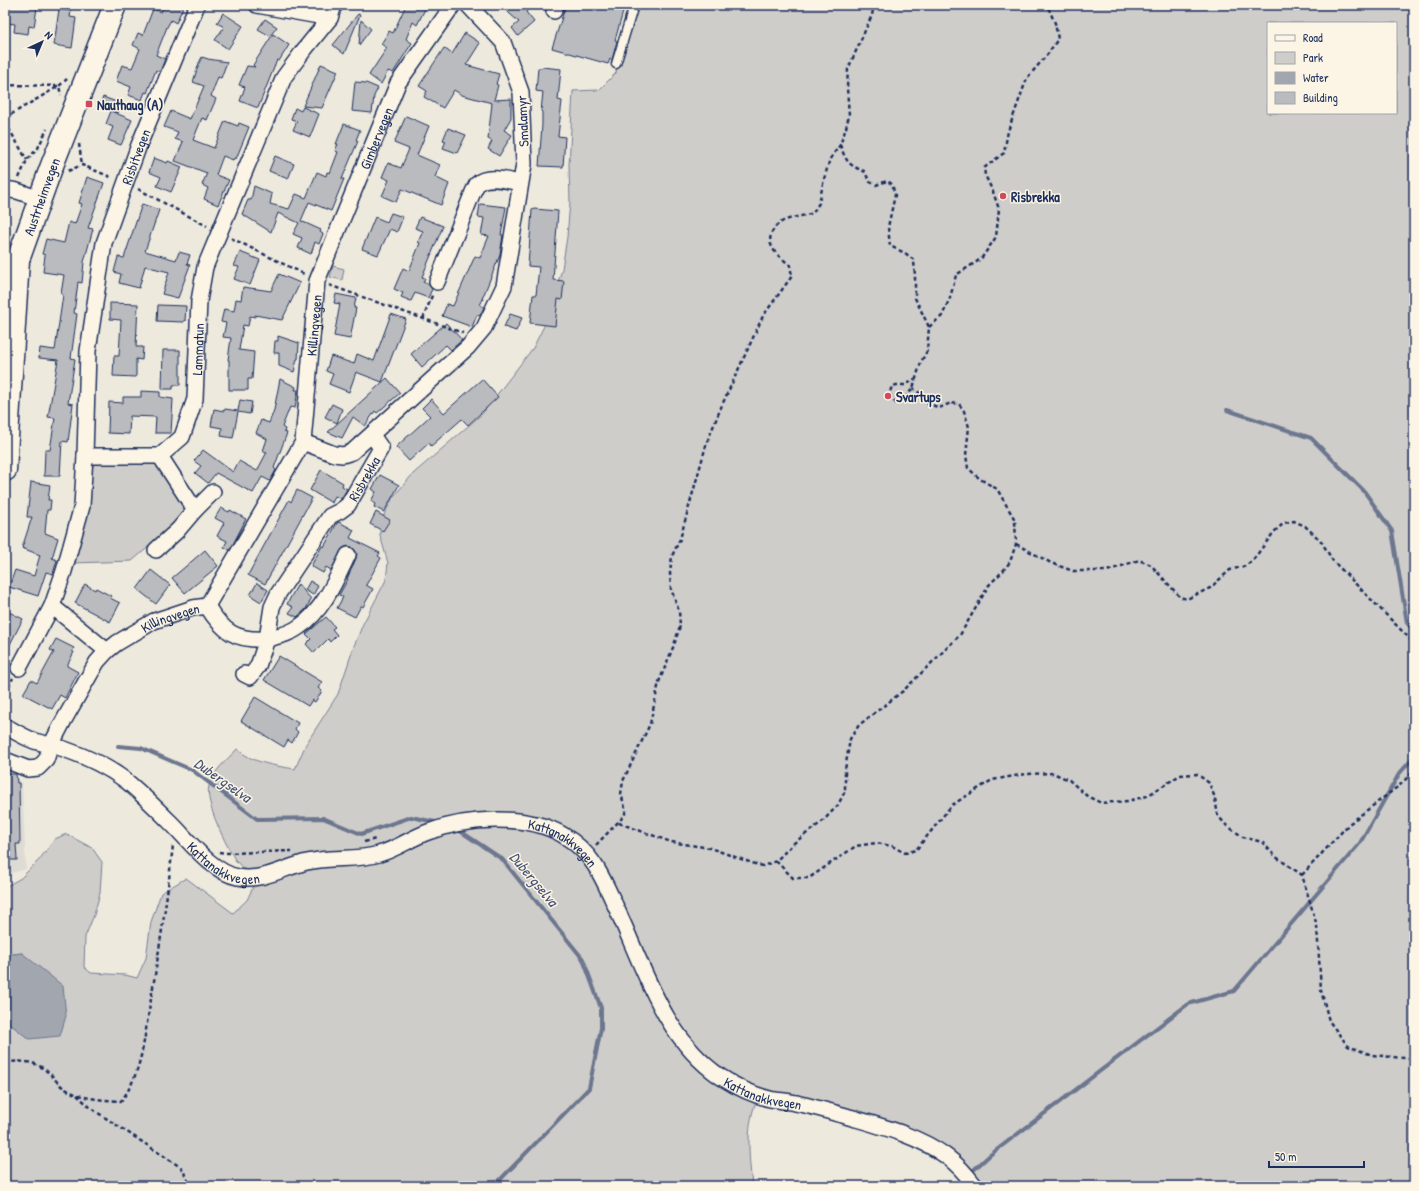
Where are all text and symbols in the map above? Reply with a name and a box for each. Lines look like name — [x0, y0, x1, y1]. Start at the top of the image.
north arrow — [22, 22, 62, 62]
legend — [1267, 22, 1397, 114]
text: N — [42, 28, 56, 42]
text: Road — [1303, 29, 1323, 46]
text: Park — [1303, 49, 1323, 66]
text: Water — [1303, 69, 1329, 86]
text: Building — [1303, 89, 1338, 106]
street label: Smalamyr — [511, 94, 534, 147]
place label: Nauthaug (A) — [97, 95, 163, 116]
marker: Nauthaug (A) — [84, 99, 94, 109]
street label: Gimbervegen — [354, 104, 397, 172]
street label: Risbitvegen — [116, 126, 154, 187]
street label: Austrheimvegen — [18, 155, 64, 238]
place label: Risbrekka — [1011, 187, 1060, 206]
marker: Risbrekka — [998, 191, 1008, 201]
street label: Killingvegen — [301, 294, 325, 357]
street label: Lammatun — [186, 323, 208, 376]
place label: Svartups — [896, 387, 941, 408]
marker: Svartups — [883, 391, 893, 401]
street label: Risbrekka — [343, 452, 384, 504]
street label: Killingvegen — [137, 598, 200, 636]
water label: Dubergselva — [190, 753, 258, 809]
street label: Kattanakkvegen — [527, 813, 602, 870]
street label: Kattanakkvegen — [183, 837, 261, 889]
water label: Dubergselva — [505, 847, 564, 912]
street label: Kattanakkvegen — [721, 1072, 804, 1114]
scale bar — [1269, 1143, 1364, 1169]
text: 50 m — [1275, 1148, 1296, 1165]

